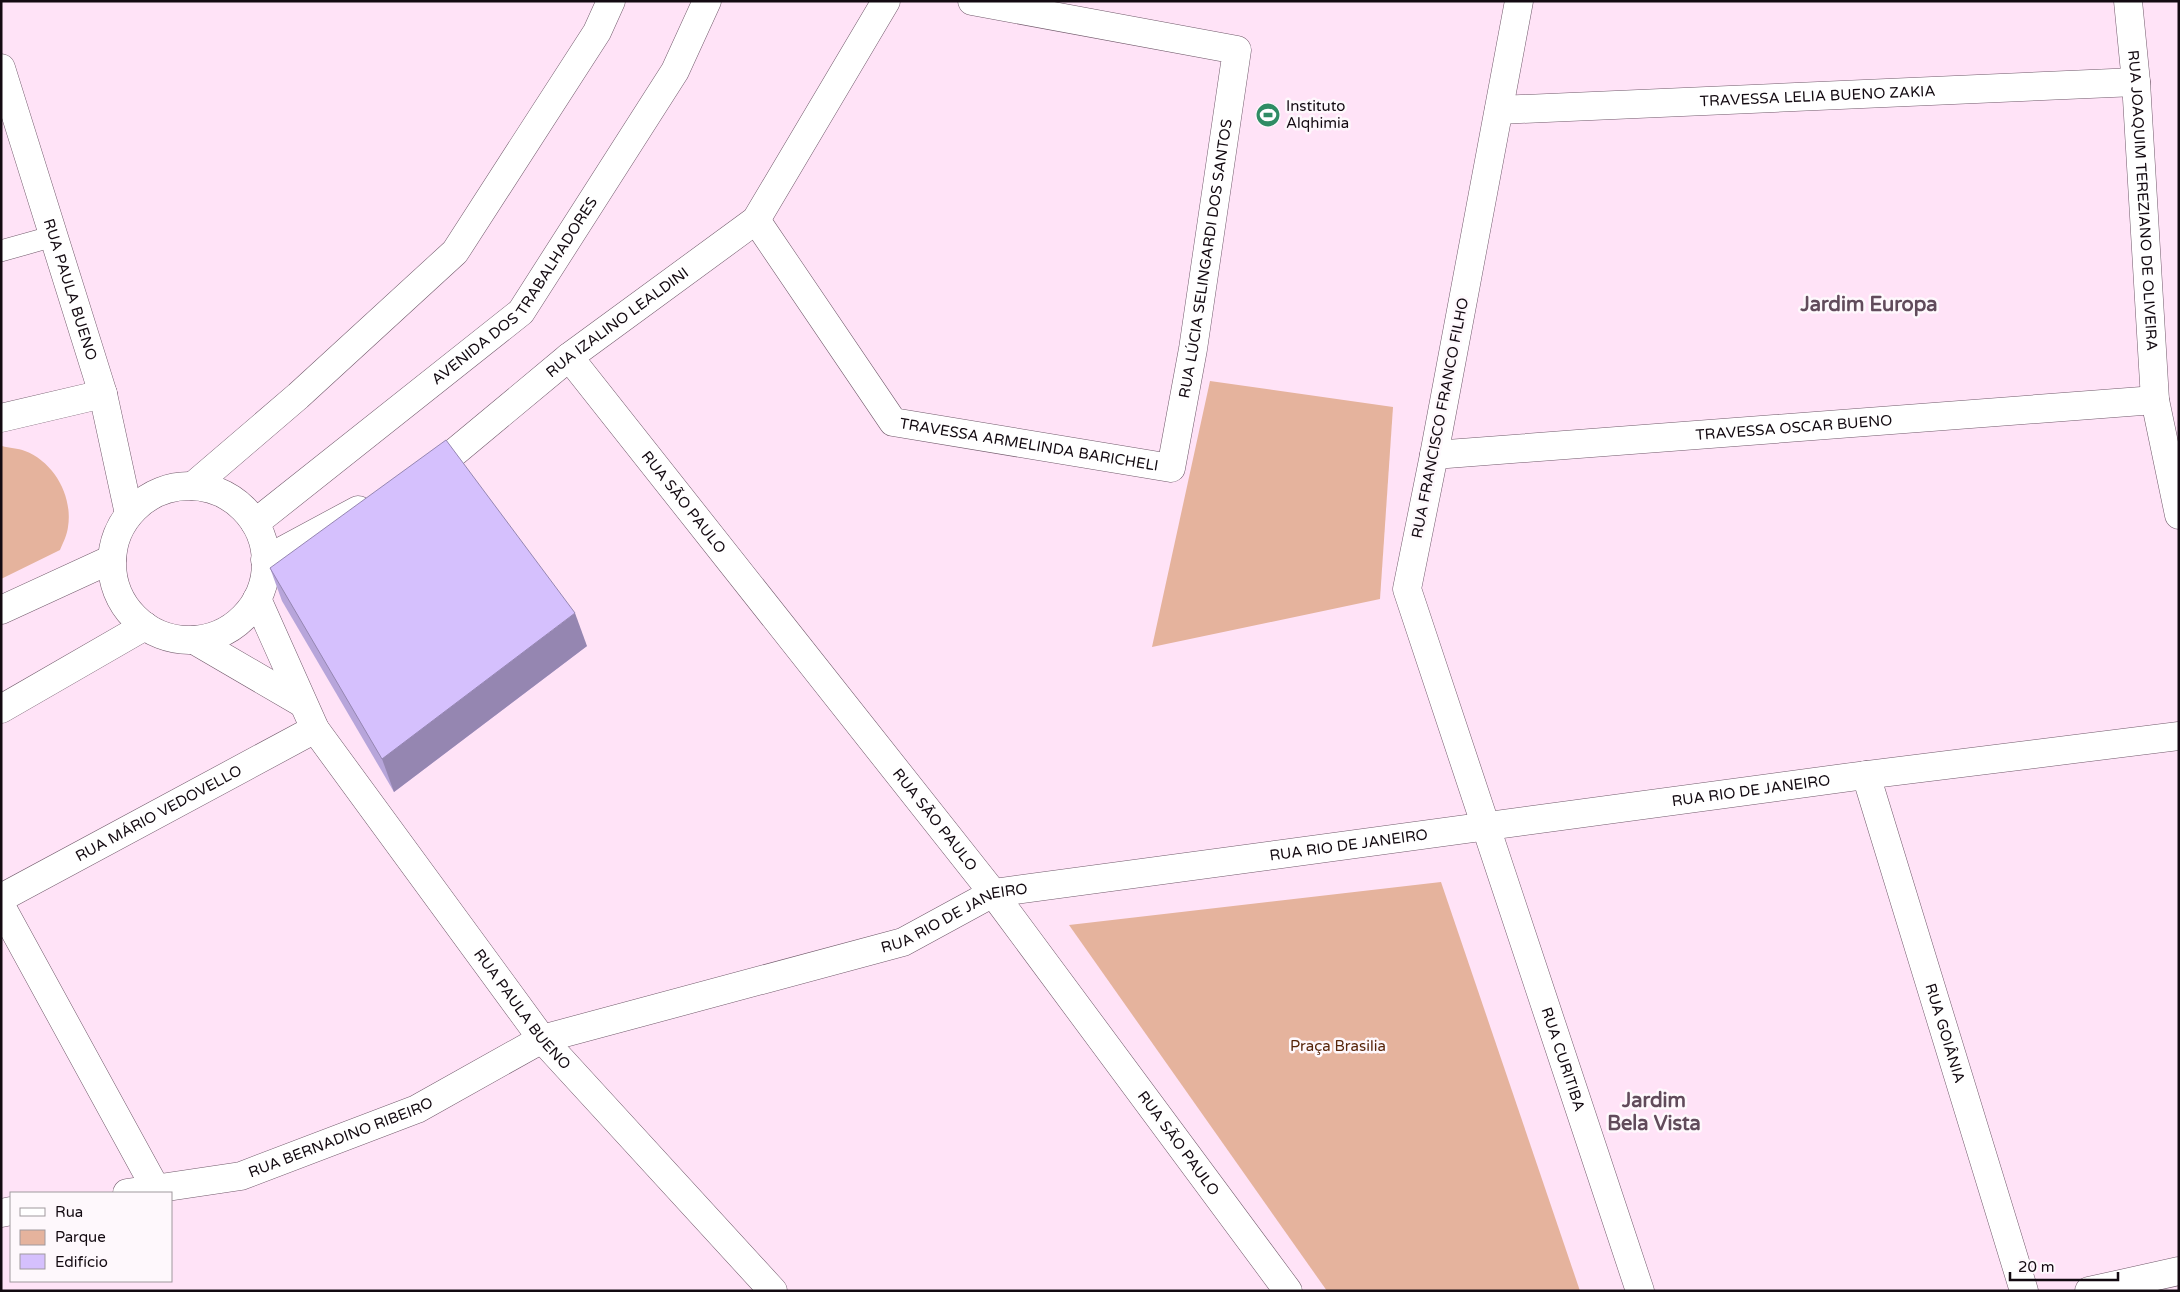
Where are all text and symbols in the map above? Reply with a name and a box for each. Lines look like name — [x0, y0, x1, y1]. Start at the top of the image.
street label: RUA JOAQUIM TEREZIANO DE OLIVEIRA — [2124, 49, 2161, 351]
street label: TRAVESSA LELIA BUENO ZAKIA — [1699, 82, 1936, 110]
place label: Instituto Alqhimia — [1286, 97, 1349, 132]
sports icon: Instituto Alqhimia — [1255, 102, 1281, 128]
street label: RUA LÚCIA SELINGARDI DOS SANTOS — [1175, 118, 1236, 400]
street label: AVENIDA DOS TRABALHADORES — [428, 194, 601, 388]
street label: RUA PAULA BUENO — [40, 216, 101, 363]
street label: RUA IZALINO LEALDINI — [542, 264, 692, 381]
district label: Jardim Europa — [1799, 293, 1938, 317]
street label: RUA FRANCISCO FRANCO FILHO — [1408, 296, 1472, 540]
street label: TRAVESSA OSCAR BUENO — [1695, 411, 1893, 444]
street label: TRAVESSA ARMELINDA BARICHELI — [898, 414, 1160, 475]
street label: RUA SÃO PAULO — [638, 447, 730, 557]
street label: RUA MÁRIO VEDOVELLO — [72, 761, 245, 865]
street label: RUA SÃO PAULO — [889, 765, 981, 875]
street label: RUA RIO DE JANEIRO — [1671, 771, 1831, 810]
street label: RUA RIO DE JANEIRO — [1268, 825, 1429, 865]
street label: RUA RIO DE JANEIRO — [879, 879, 1029, 957]
street label: RUA PAULA BUENO — [470, 945, 574, 1073]
street label: RUA GOIÂNIA — [1921, 981, 1969, 1085]
street label: RUA CURITIBA — [1537, 1005, 1589, 1114]
park label: Praça Brasilia — [1290, 1037, 1386, 1055]
street label: RUA SÃO PAULO — [1134, 1087, 1223, 1199]
district label: Jardim Bela Vista — [1607, 1089, 1701, 1136]
street label: RUA BERNADINO RIBEIRO — [246, 1093, 436, 1181]
legend — [10, 1192, 172, 1282]
text: Rua — [55, 1203, 83, 1221]
text: Parque — [55, 1228, 106, 1246]
scale bar — [2010, 1250, 2118, 1282]
text: Edifício — [55, 1253, 108, 1271]
text: 20 m — [2018, 1258, 2055, 1276]

